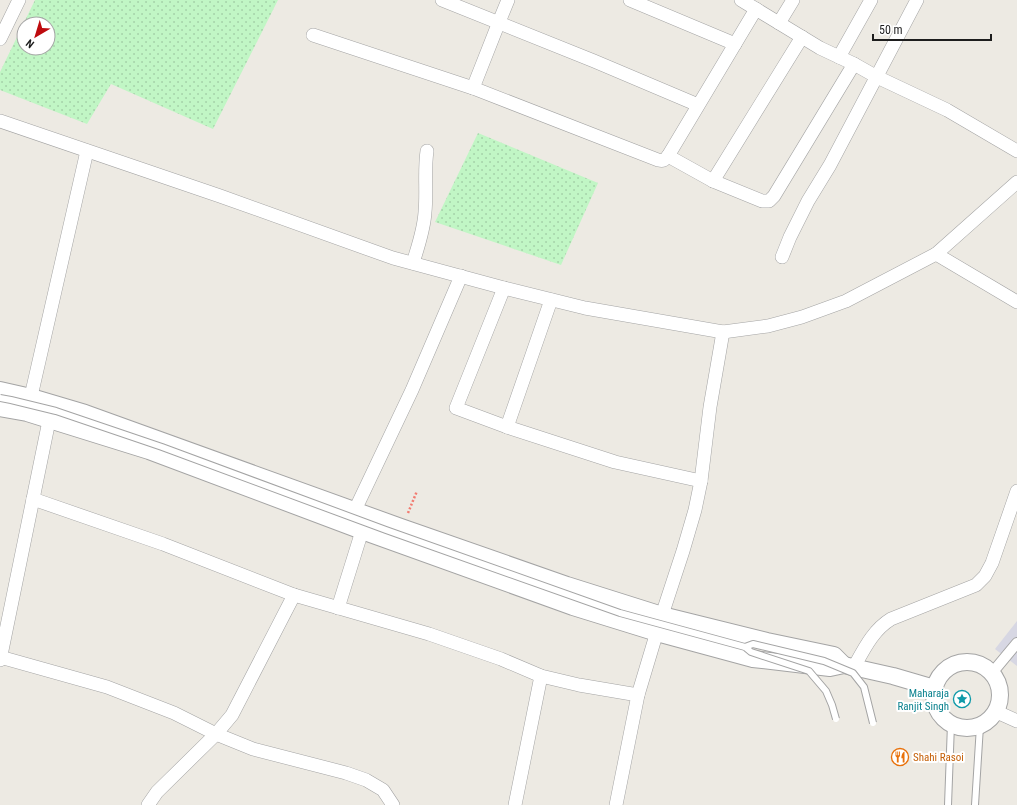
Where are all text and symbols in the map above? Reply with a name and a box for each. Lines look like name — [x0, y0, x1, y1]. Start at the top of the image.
north arrow — [16, 16, 56, 56]
scale bar — [873, 16, 991, 42]
text: 50 m — [879, 23, 903, 37]
text: N — [23, 36, 37, 51]
place label: Maharaja Ranjit Singh — [898, 687, 949, 713]
place icon: Maharaja Ranjit Singh — [952, 689, 972, 709]
restaurant icon: Shahi Rasoi — [890, 747, 910, 767]
place label: Shahi Rasoi — [913, 751, 964, 764]

